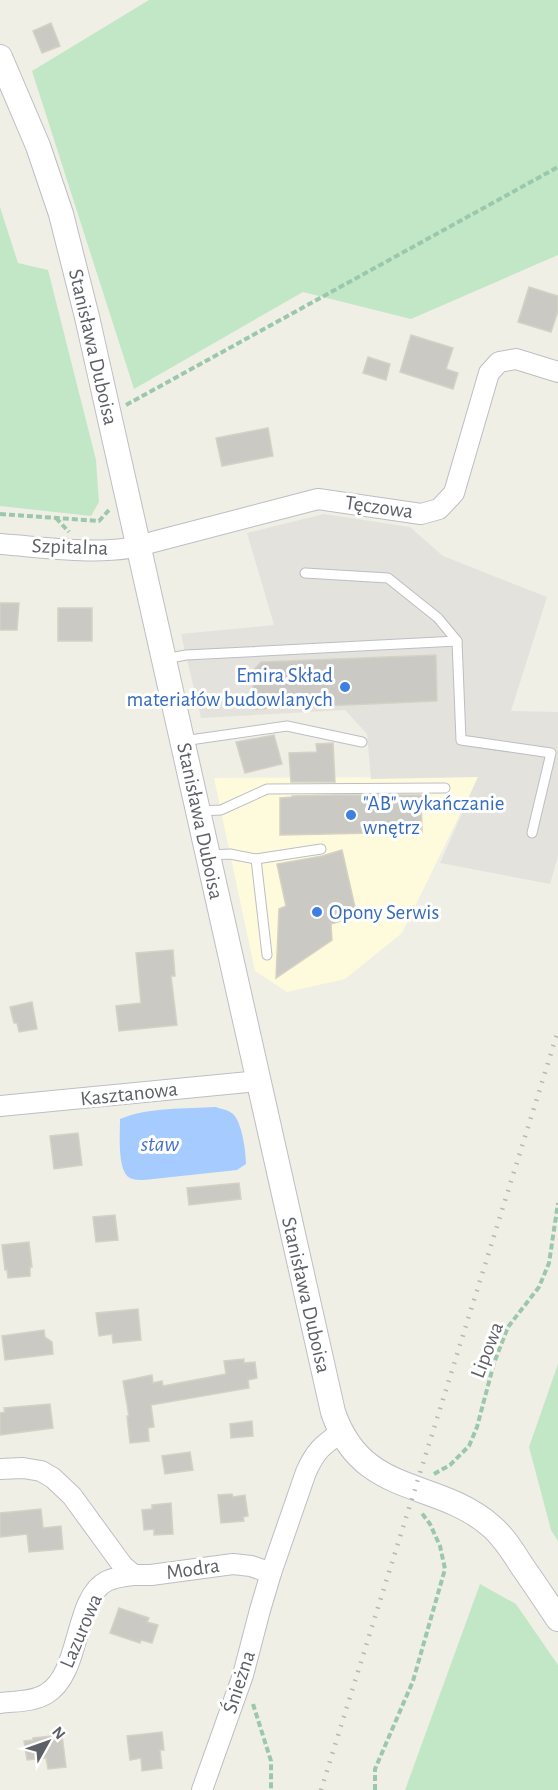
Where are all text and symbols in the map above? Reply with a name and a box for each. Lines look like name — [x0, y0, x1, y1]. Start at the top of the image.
street label: Stanisława Duboisa — [65, 267, 121, 427]
street label: Tęczowa — [344, 492, 415, 522]
street label: Szpitalna — [31, 535, 109, 559]
place label: Emira Skład materiałów budowlanych — [126, 665, 333, 710]
marker: Emira Skład materiałów budowlanych — [338, 680, 352, 694]
street label: Stanisława Duboisa — [173, 741, 227, 902]
place label: "AB" wykańczanie wnętrz — [363, 793, 505, 838]
marker: "AB" wykańczanie wnętrz — [344, 808, 358, 822]
place label: Opony Serwis — [329, 902, 439, 923]
marker: Opony Serwis — [310, 905, 324, 919]
street label: Kasztanowa — [79, 1078, 179, 1110]
water label: staw — [140, 1133, 179, 1155]
street label: Stanisława Duboisa — [278, 1215, 334, 1375]
street label: Lipowa — [467, 1319, 507, 1381]
street label: Modra — [165, 1555, 221, 1583]
street label: Lazurowa — [56, 1591, 106, 1671]
street label: Śnieżna — [216, 1647, 259, 1716]
north arrow — [18, 1712, 78, 1772]
text: N — [49, 1724, 68, 1742]

